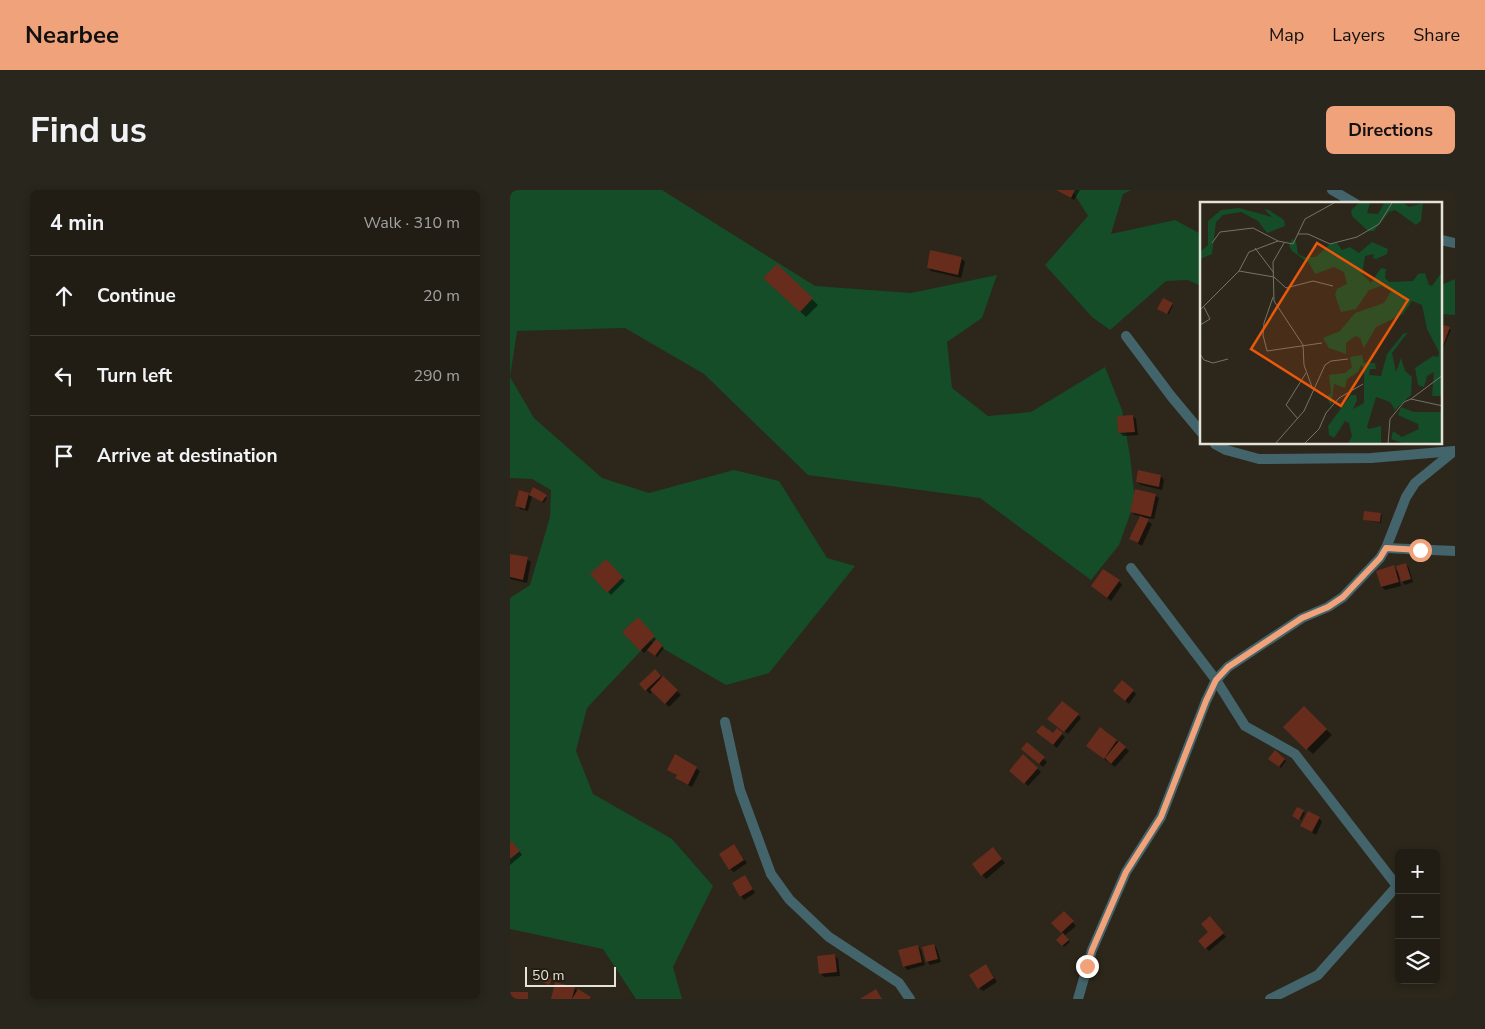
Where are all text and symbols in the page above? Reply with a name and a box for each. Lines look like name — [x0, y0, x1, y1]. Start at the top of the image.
text: Nearbee — [25, 19, 119, 51]
text: Map — [1269, 23, 1304, 47]
text: Layers — [1332, 23, 1385, 47]
text: Share — [1413, 23, 1460, 47]
button: Directions — [1326, 106, 1455, 154]
text: Find us — [30, 107, 147, 154]
inset map — [1200, 202, 1442, 445]
text: 4 min — [50, 209, 104, 237]
text: Walk · 310 m — [364, 212, 460, 234]
icon: ahead — [50, 282, 78, 310]
text: Continue — [97, 283, 176, 309]
text: 20 m — [423, 285, 460, 307]
icon: left — [50, 362, 78, 390]
text: Turn left — [97, 363, 172, 389]
text: 290 m — [413, 365, 460, 387]
icon: arrive — [50, 442, 78, 470]
text: Arrive at destination — [97, 443, 278, 469]
route start — [1409, 539, 1432, 562]
map controls — [1395, 849, 1440, 984]
button: + — [1395, 849, 1440, 894]
button: − — [1395, 894, 1440, 939]
button: layers — [1395, 939, 1440, 984]
route end — [1076, 955, 1099, 978]
scale bar — [525, 964, 616, 987]
text: 50 m — [532, 966, 564, 985]

